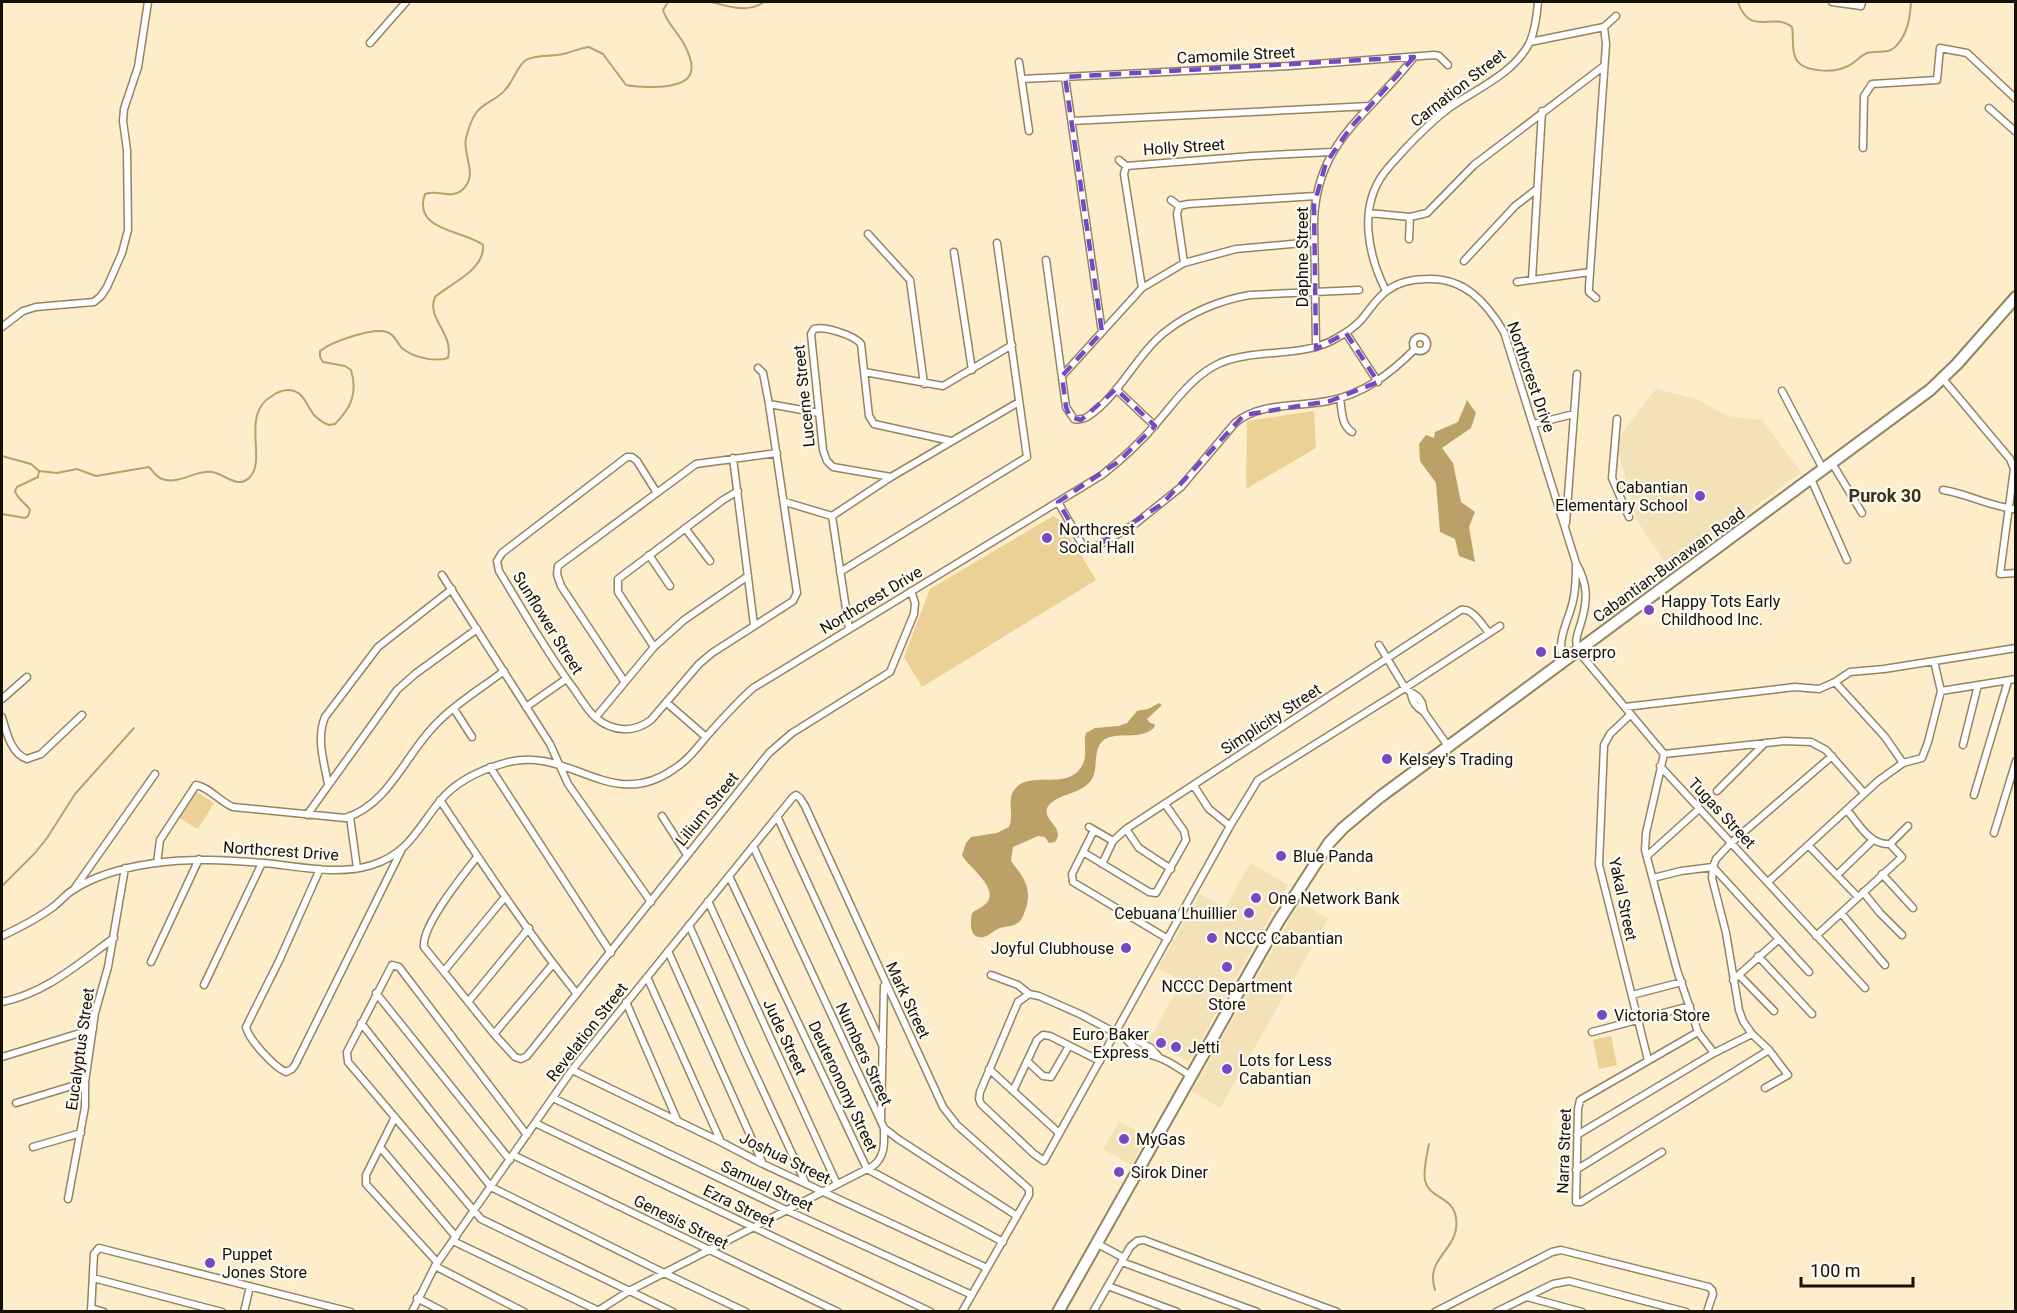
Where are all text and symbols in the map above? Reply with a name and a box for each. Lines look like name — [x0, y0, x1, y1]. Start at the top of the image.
street label: Camomile Street — [1176, 42, 1296, 68]
street label: Carnation Street — [1407, 45, 1509, 131]
street label: Holly Street — [1142, 135, 1226, 159]
street label: Daphne Street — [1293, 207, 1312, 307]
street label: Northcrest Drive — [1503, 319, 1559, 435]
street label: Lucerne Street — [789, 344, 819, 448]
place label: Cabantian Elementary School — [1555, 478, 1688, 515]
district label: Purok 30 — [1849, 485, 1921, 506]
marker: Cabantian Elementary School — [1693, 489, 1707, 503]
street label: Cabantian-Bunawan Road — [1589, 503, 1749, 627]
place label: Northcrest Social Hall — [1059, 520, 1135, 557]
marker: Northcrest Social Hall — [1040, 531, 1054, 545]
street label: Northcrest Drive — [816, 562, 926, 638]
street label: Sunflower Street — [509, 568, 587, 678]
place label: Happy Tots Early Childhood Inc. — [1661, 592, 1781, 629]
marker: Happy Tots Early Childhood Inc. — [1642, 603, 1656, 617]
place label: Laserpro — [1553, 643, 1616, 662]
marker: Laserpro — [1534, 645, 1548, 659]
street label: Simplicity Street — [1217, 680, 1325, 758]
place label: Kelsey's Trading — [1399, 750, 1513, 769]
marker: Kelsey's Trading — [1380, 752, 1394, 766]
street label: Lilium Street — [672, 768, 742, 850]
street label: Tugas Street — [1684, 774, 1760, 852]
street label: Northcrest Drive — [223, 837, 339, 865]
place label: Blue Panda — [1293, 847, 1373, 866]
marker: Blue Panda — [1274, 849, 1288, 863]
street label: Yakal Street — [1605, 856, 1641, 942]
place label: One Network Bank — [1268, 889, 1401, 908]
marker: One Network Bank — [1249, 891, 1263, 905]
place label: Cebuana Lhuillier — [1114, 904, 1238, 923]
marker: Cebuana Lhuillier — [1242, 906, 1256, 920]
place label: NCCC Cabantian — [1224, 929, 1343, 948]
marker: NCCC Cabantian — [1205, 931, 1219, 945]
place label: Joyful Clubhouse — [991, 939, 1114, 958]
marker: Joyful Clubhouse — [1119, 941, 1133, 955]
street label: Mark Street — [882, 959, 934, 1041]
marker: NCCC Department Store — [1220, 960, 1234, 974]
place label: NCCC Department Store — [1162, 977, 1292, 1014]
street label: Revelation Street — [543, 979, 631, 1085]
street label: Eucalyptus Street — [62, 986, 98, 1112]
street label: Jude Street — [759, 996, 811, 1078]
street label: Numbers Street — [832, 999, 896, 1109]
place label: Victoria Store — [1614, 1006, 1710, 1025]
marker: Victoria Store — [1595, 1008, 1609, 1022]
street label: Deuteronomy Street — [804, 1018, 882, 1154]
place label: Euro Baker Express — [1072, 1025, 1150, 1062]
marker: Euro Baker Express — [1154, 1036, 1168, 1050]
place label: Jetti — [1188, 1038, 1220, 1057]
marker: Jetti — [1169, 1040, 1183, 1054]
place label: Lots for Less Cabantian — [1239, 1051, 1332, 1088]
marker: Lots for Less Cabantian — [1220, 1062, 1234, 1076]
street label: Narra Street — [1553, 1108, 1575, 1194]
street label: Joshua Street — [736, 1128, 834, 1188]
place label: MyGas — [1136, 1130, 1185, 1149]
marker: MyGas — [1117, 1132, 1131, 1146]
street label: Samuel Street — [718, 1156, 816, 1216]
place label: Sirok Diner — [1131, 1163, 1209, 1182]
marker: Sirok Diner — [1112, 1165, 1126, 1179]
street label: Ezra Street — [700, 1181, 778, 1231]
street label: Genesis Street — [630, 1191, 732, 1253]
place label: Puppet Jones Store — [222, 1245, 307, 1282]
scale bar — [1801, 1250, 1914, 1288]
marker: Puppet Jones Store — [203, 1256, 217, 1270]
text: 100 m — [1810, 1260, 1861, 1281]

